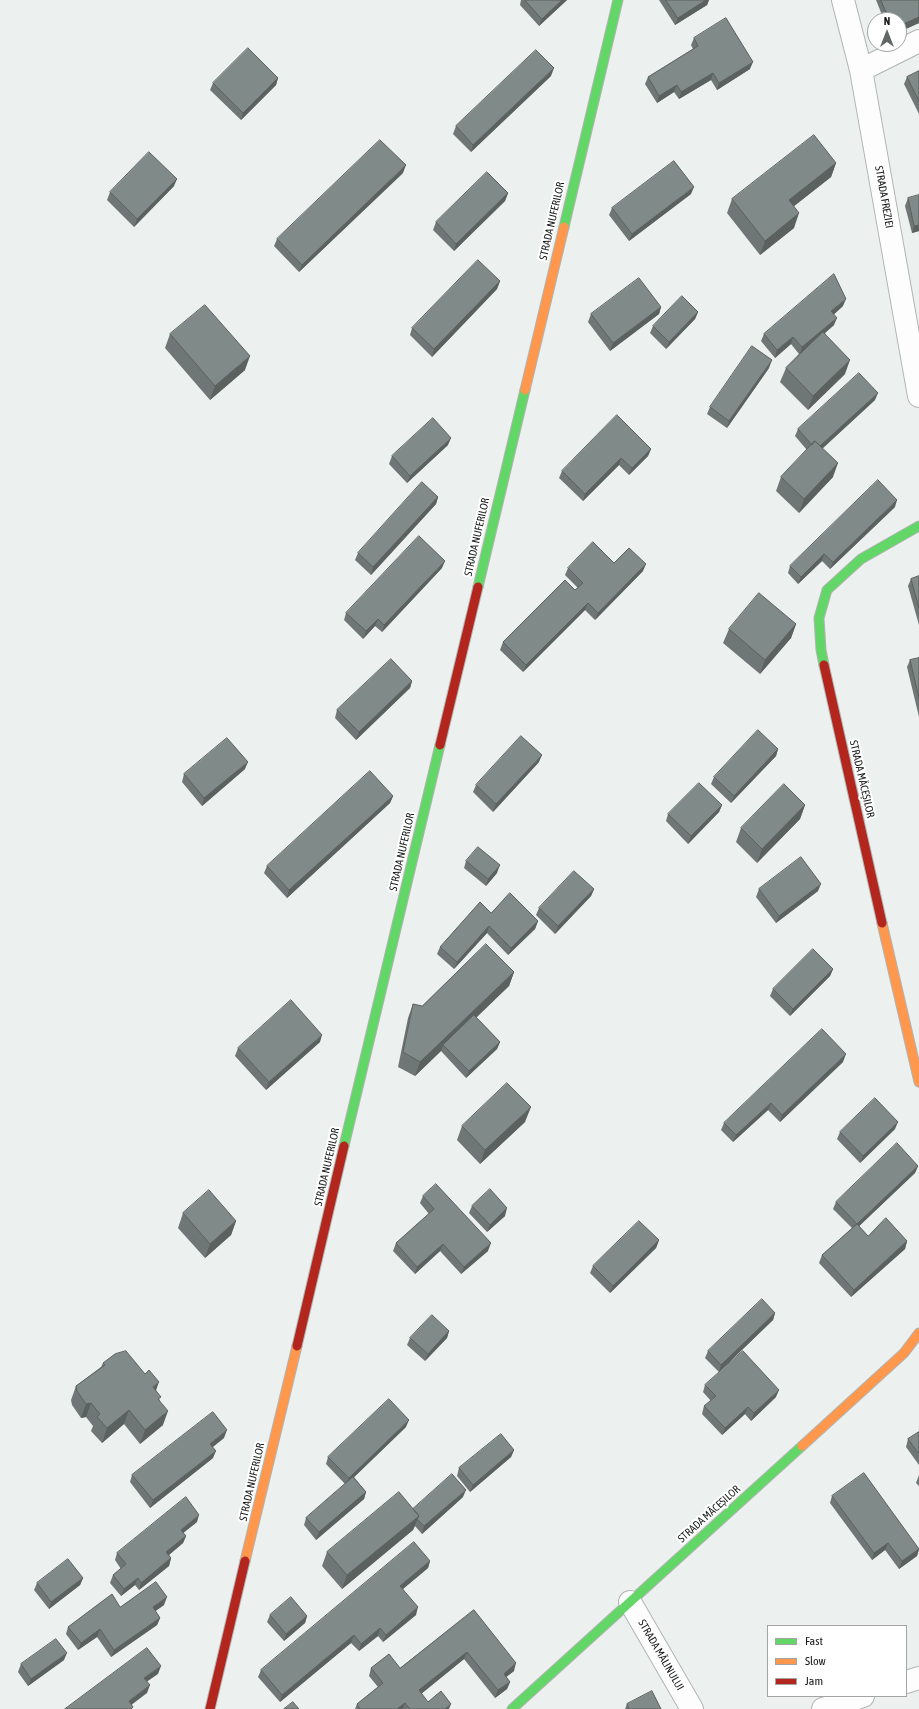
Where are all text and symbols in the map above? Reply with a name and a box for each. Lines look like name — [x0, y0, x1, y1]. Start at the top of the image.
north arrow — [867, 12, 907, 52]
text: N — [884, 15, 890, 27]
street label: STRADA FREZIEI — [872, 165, 896, 229]
street label: STRADA NUFERILOR — [537, 181, 567, 261]
street label: STRADA NUFERILOR — [462, 497, 492, 577]
street label: STRADA MĂCEȘILOR — [847, 739, 877, 819]
street label: STRADA NUFERILOR — [387, 812, 417, 892]
street label: STRADA NUFERILOR — [312, 1127, 342, 1207]
street label: STRADA NUFERILOR — [237, 1442, 267, 1522]
street label: STRADA MĂCEȘILOR — [675, 1483, 743, 1545]
street label: STRADA MĂLINULUI — [635, 1617, 687, 1693]
legend — [767, 1625, 907, 1697]
text: Fast — [805, 1634, 823, 1648]
text: Slow — [805, 1654, 826, 1668]
text: Jam — [805, 1674, 823, 1688]

